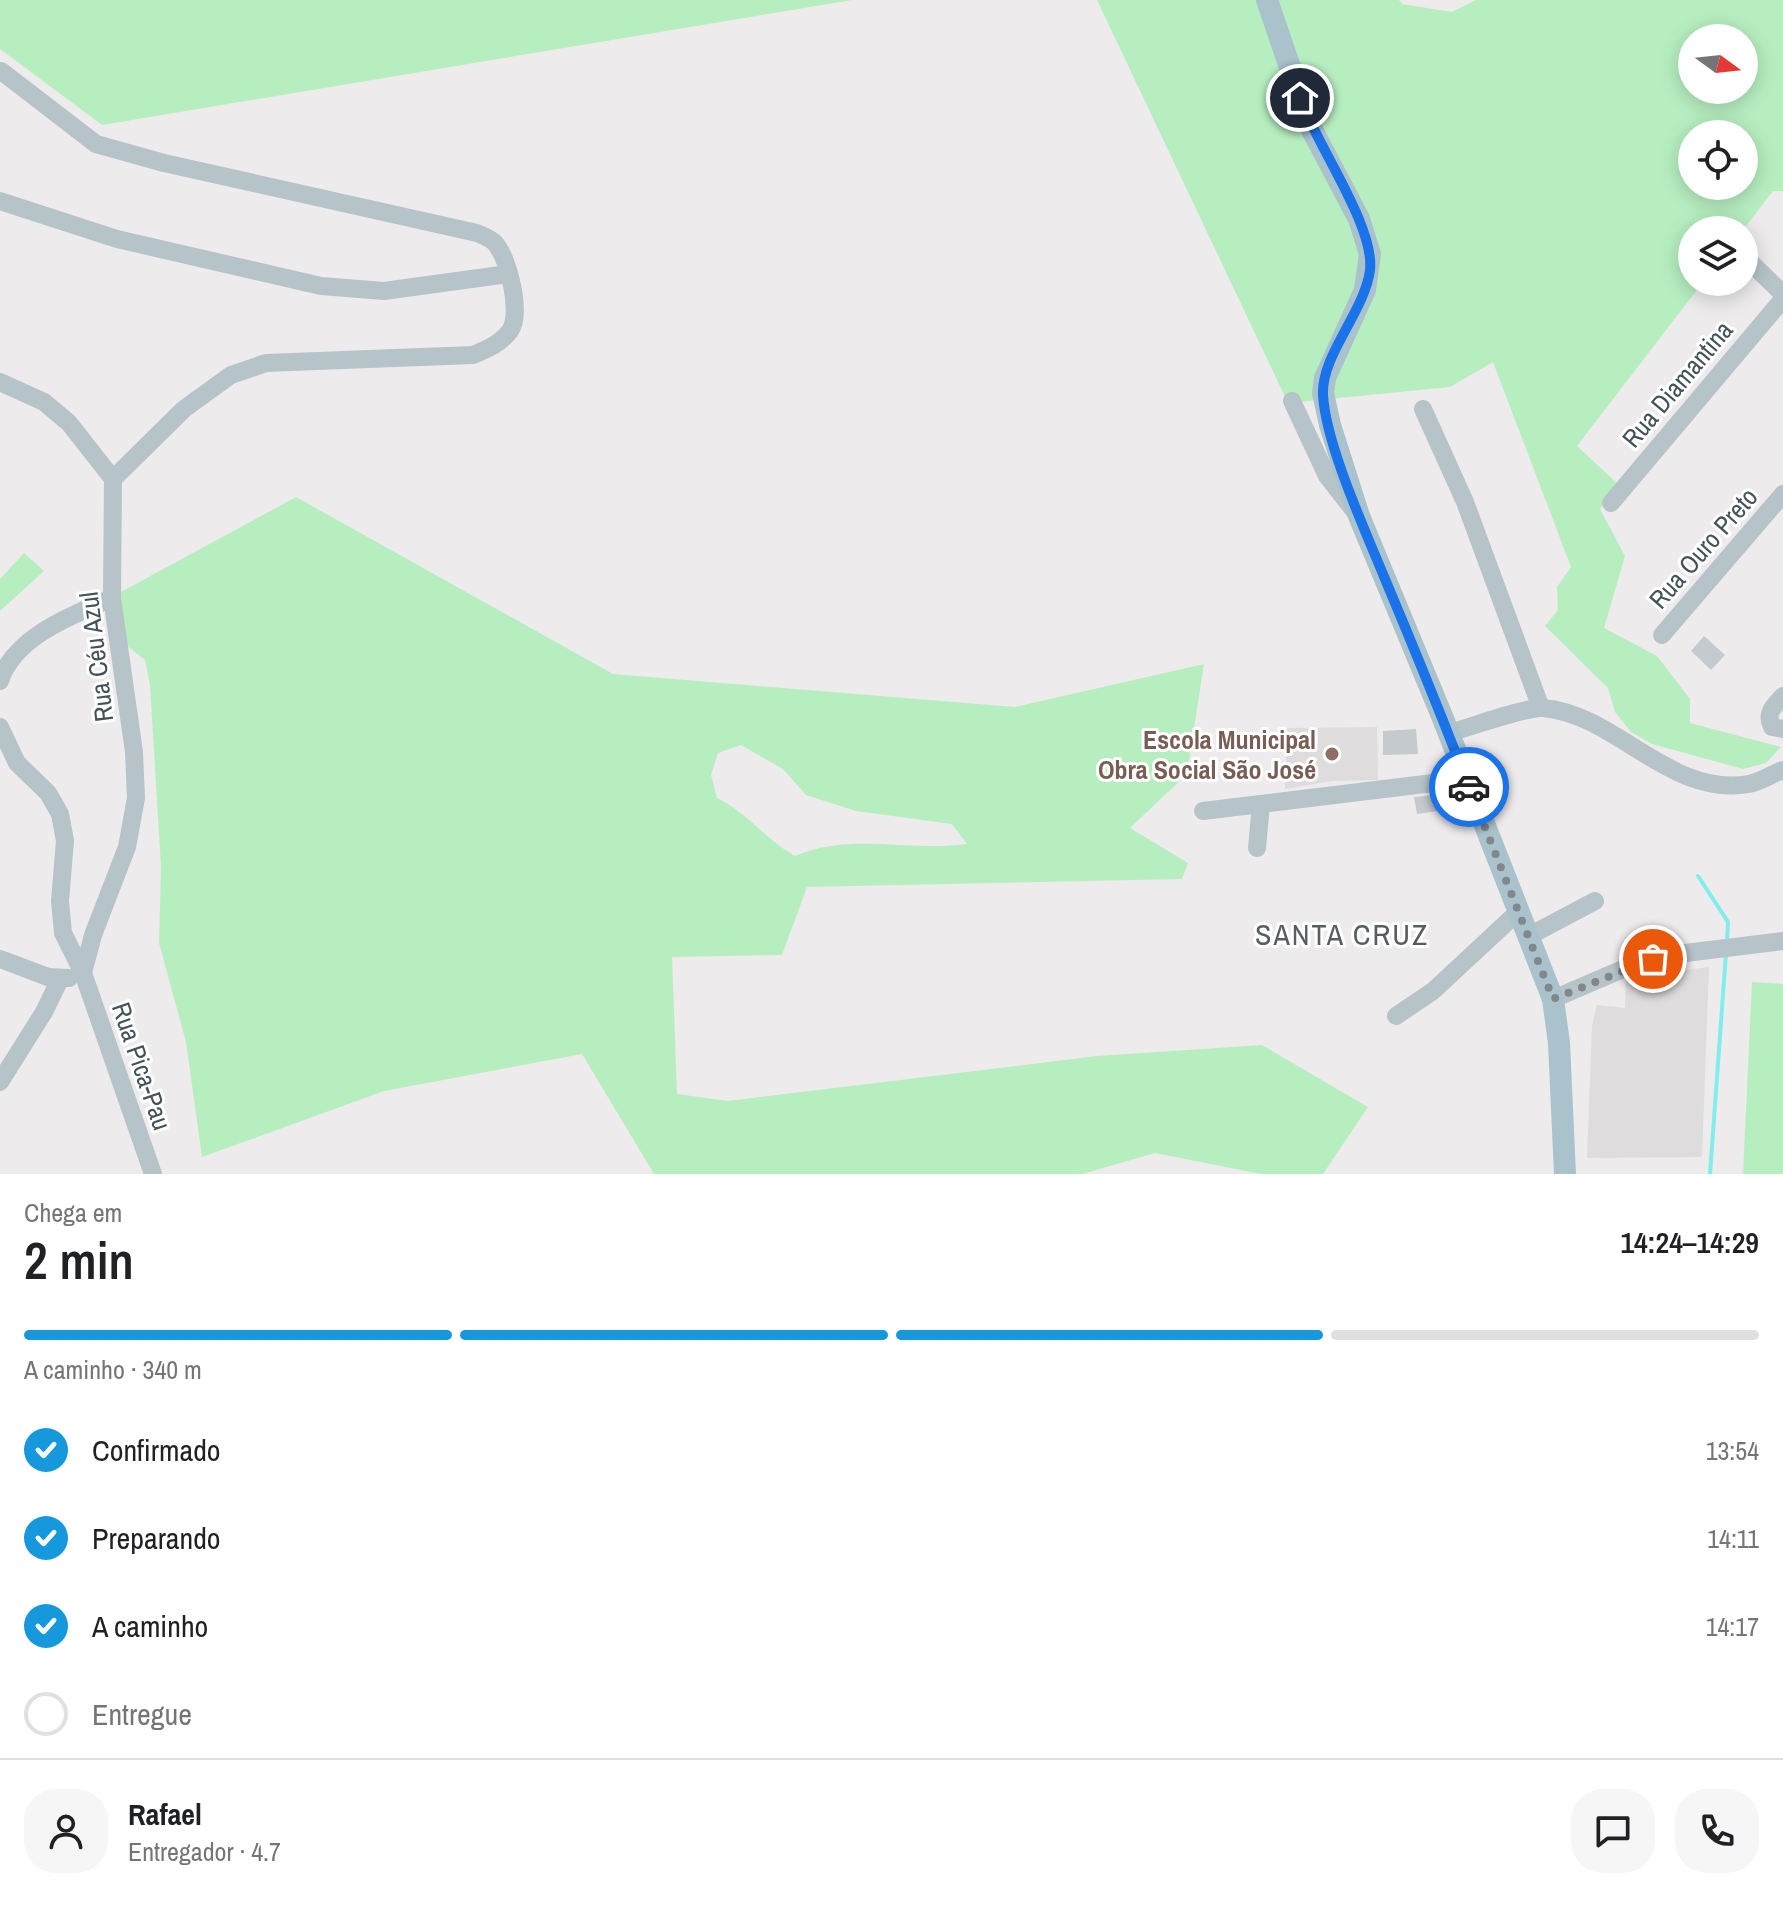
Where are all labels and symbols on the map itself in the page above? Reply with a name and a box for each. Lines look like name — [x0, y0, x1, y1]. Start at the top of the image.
north arrow — [1678, 24, 1758, 104]
pin — [1266, 64, 1334, 132]
street label: Rua Diamantina — [1614, 313, 1740, 455]
street label: Rua Ouro Preto — [1641, 480, 1765, 616]
street label: Rua Céu Azul — [71, 590, 121, 724]
place label: Escola Municipal Obra Social São José — [1098, 722, 1316, 787]
marker: Escola Municipal Obra Social São José — [1323, 745, 1341, 763]
courier — [1429, 747, 1509, 827]
district label: SANTA CRUZ — [1255, 914, 1429, 954]
pin — [1619, 925, 1687, 993]
street label: Rua Pica-Pau — [104, 998, 180, 1134]

